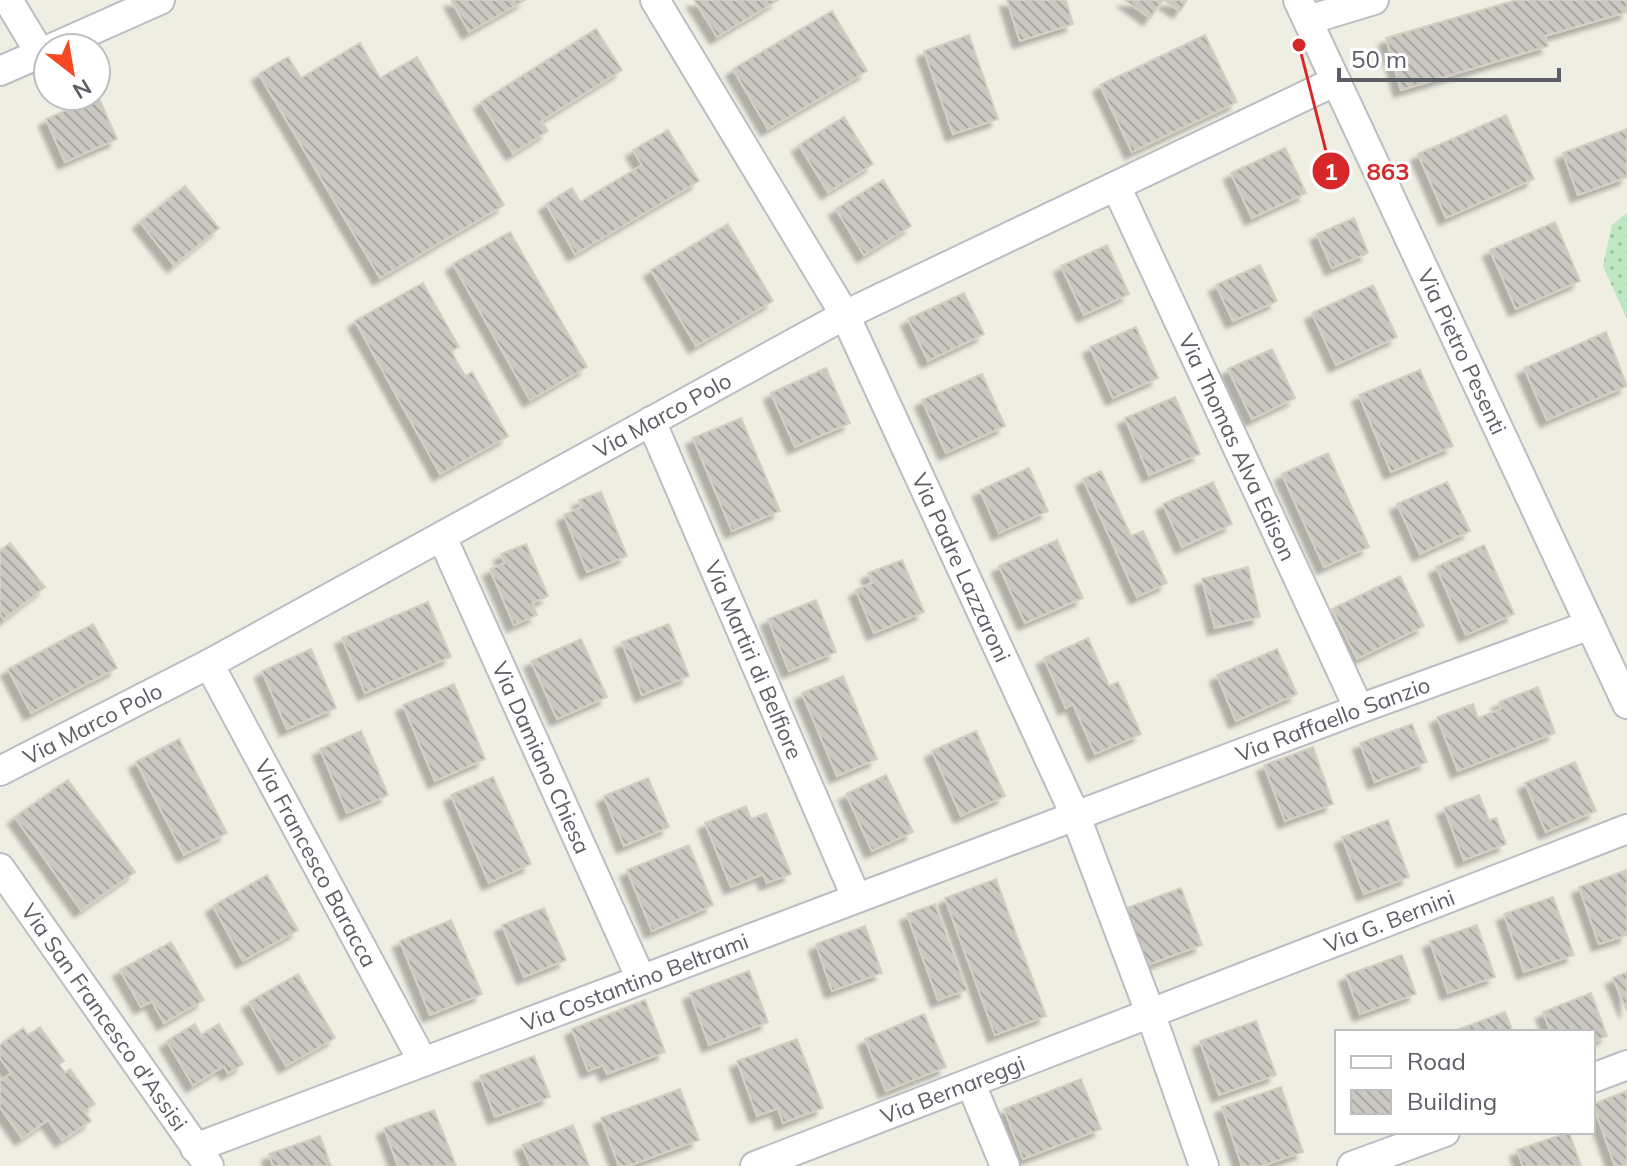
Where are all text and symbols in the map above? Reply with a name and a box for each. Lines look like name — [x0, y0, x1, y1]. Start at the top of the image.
north arrow — [32, 32, 112, 112]
scale bar — [1339, 32, 1559, 82]
text: 50 m — [1351, 44, 1407, 74]
text: N — [68, 73, 97, 105]
callout: 863 — [1311, 147, 1426, 195]
text: 1 — [1324, 156, 1338, 186]
text: 863 — [1366, 156, 1410, 186]
street label: Via Pietro Pesenti — [1412, 264, 1513, 439]
street label: Via Thomas Alva Edison — [1173, 329, 1302, 565]
street label: Via Marco Polo — [589, 366, 736, 464]
street label: Via Padre Lazzaroni — [906, 469, 1017, 667]
street label: Via Martiri di Belfiore — [699, 556, 809, 763]
street label: Via Damiano Chiesa — [486, 657, 597, 858]
street label: Via Raffaello Sanzio — [1232, 670, 1434, 768]
street label: Via Marco Polo — [18, 676, 167, 771]
street label: Via Francesco Baracca — [249, 754, 383, 972]
street label: Via G. Bernini — [1320, 883, 1459, 959]
street label: Via San Francesco d'Assisi — [15, 898, 194, 1136]
street label: Via Costantino Beltrami — [517, 927, 752, 1038]
legend — [1335, 1030, 1595, 1134]
text: Road — [1407, 1046, 1466, 1076]
street label: Via Bernareggi — [877, 1049, 1029, 1130]
text: Building — [1407, 1086, 1497, 1116]

